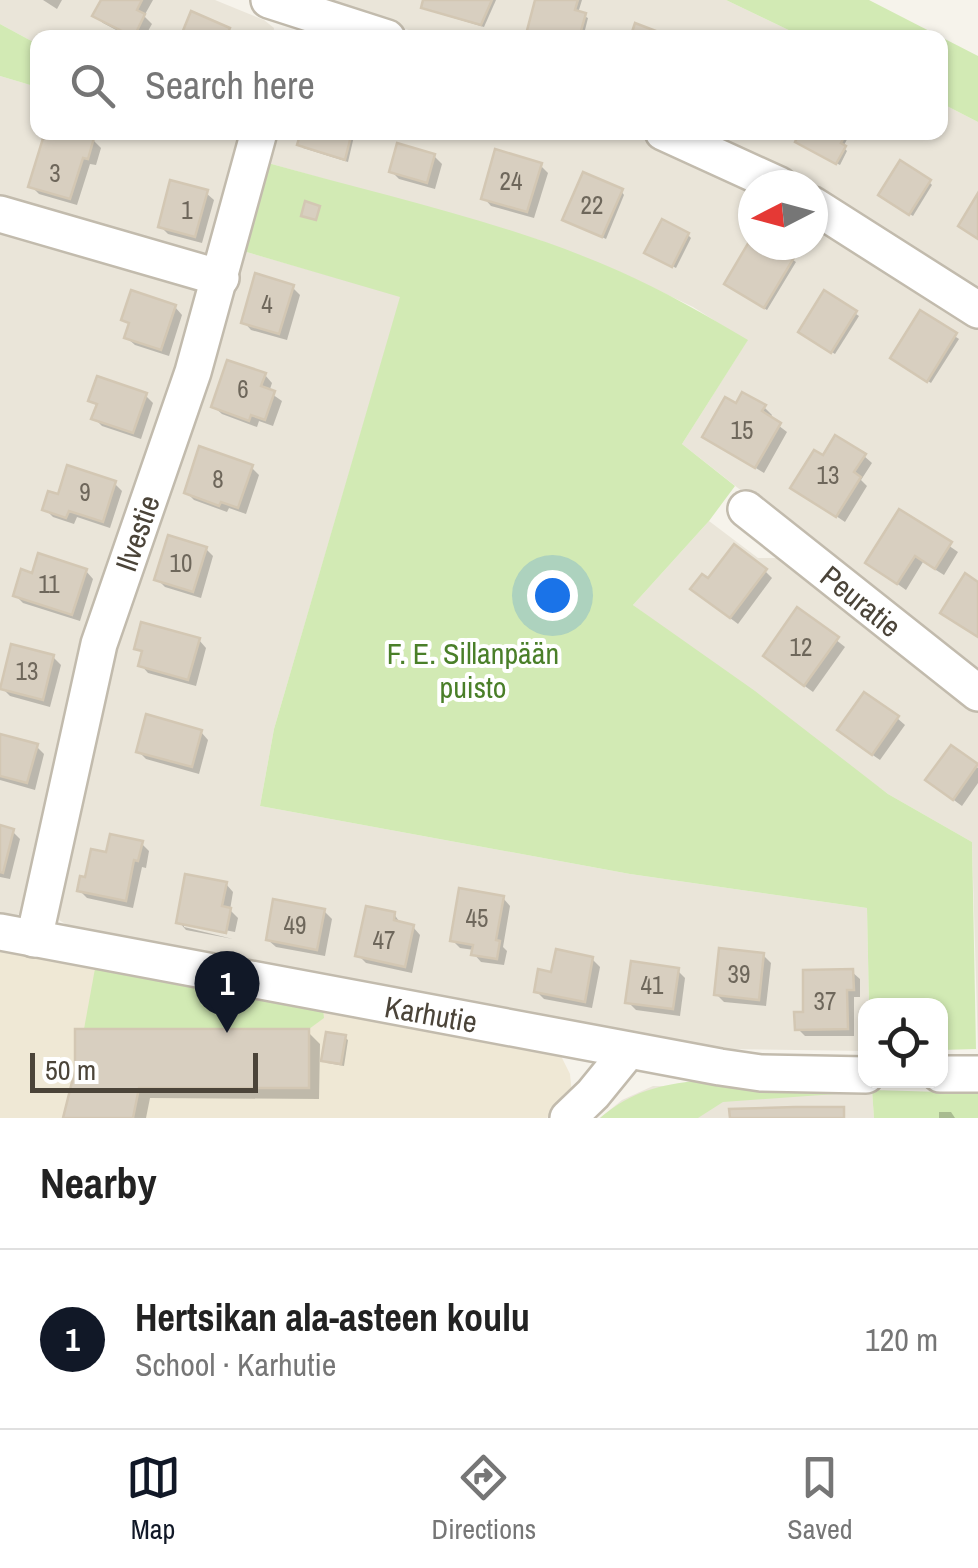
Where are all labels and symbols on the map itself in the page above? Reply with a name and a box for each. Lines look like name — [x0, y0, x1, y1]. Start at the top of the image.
house number: 3 — [49, 156, 61, 190]
house number: 24 — [500, 164, 522, 198]
north arrow — [738, 170, 828, 260]
house number: 22 — [581, 188, 603, 222]
house number: 1 — [181, 193, 193, 227]
house number: 4 — [261, 287, 273, 321]
house number: 6 — [237, 372, 249, 406]
house number: 15 — [731, 413, 753, 447]
house number: 13 — [817, 458, 839, 492]
house number: 8 — [212, 462, 224, 496]
house number: 9 — [79, 475, 91, 509]
street label: Ilvestie — [105, 490, 169, 576]
house number: 10 — [170, 546, 192, 580]
street label: Peuratie — [812, 556, 910, 646]
house number: 11 — [38, 567, 60, 601]
your location — [527, 570, 578, 621]
house number: 12 — [790, 630, 812, 664]
park label: F. E. Sillanpään puisto — [387, 633, 559, 707]
house number: 13 — [16, 654, 38, 688]
house number: 45 — [466, 901, 488, 935]
house number: 49 — [284, 908, 306, 942]
house number: 47 — [373, 923, 395, 957]
pin: 1 — [194, 950, 260, 1033]
house number: 39 — [728, 957, 750, 991]
house number: 41 — [641, 968, 664, 1002]
house number: 37 — [814, 984, 836, 1018]
street label: Karhutie — [382, 986, 480, 1042]
scale bar — [30, 1048, 258, 1092]

